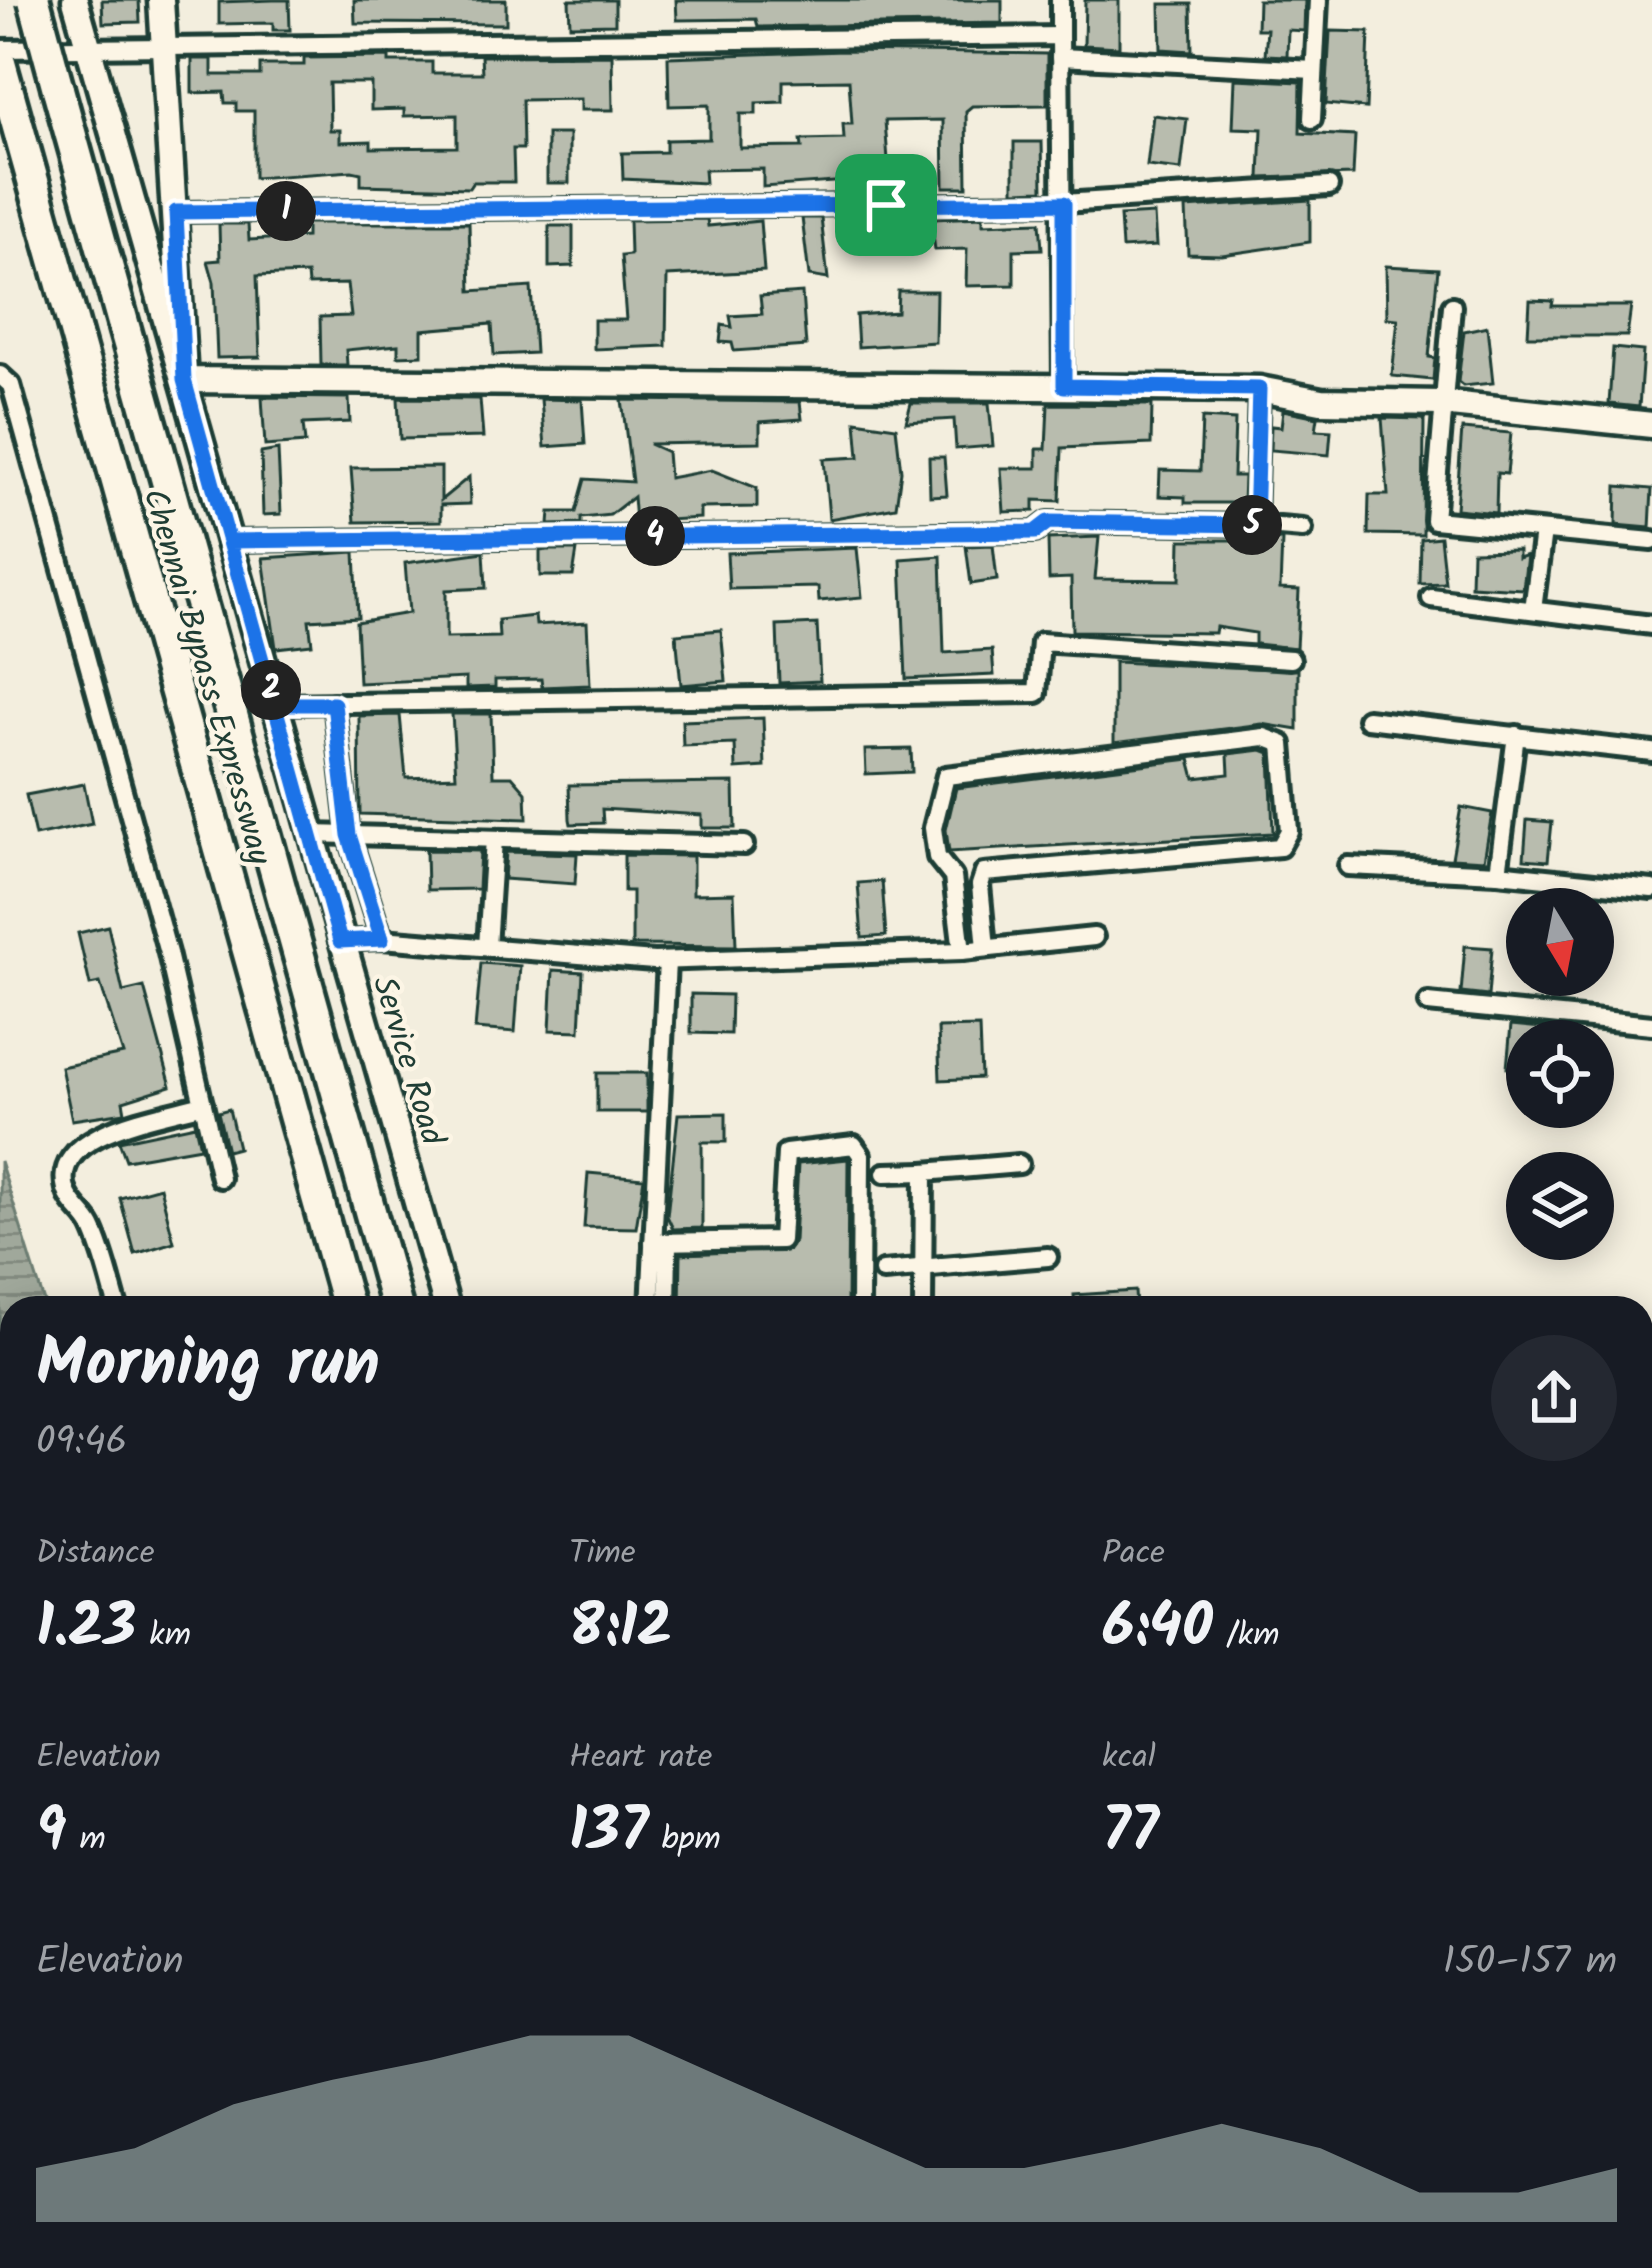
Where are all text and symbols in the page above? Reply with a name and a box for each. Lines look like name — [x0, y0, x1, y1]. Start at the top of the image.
pin — [835, 154, 937, 256]
icon: arrive — [853, 172, 919, 238]
pin: 1 — [256, 181, 316, 241]
text: 1 — [281, 184, 291, 237]
street label: Chennai Bypass Expressway — [126, 483, 285, 872]
pin: 5 — [1222, 495, 1282, 555]
text: 5 — [1244, 498, 1260, 551]
pin: 4 — [625, 506, 685, 566]
text: 4 — [646, 509, 664, 562]
pin: 2 — [241, 660, 301, 720]
text: 2 — [261, 663, 281, 716]
north arrow — [1506, 888, 1614, 996]
map controls — [1506, 888, 1614, 1260]
street label: Service Road — [356, 970, 458, 1153]
button: locate — [1506, 1020, 1614, 1128]
button: layers — [1506, 1152, 1614, 1260]
text: Morning run — [36, 1314, 380, 1419]
button: share — [1491, 1335, 1617, 1461]
text: 09:46 — [36, 1412, 127, 1474]
text: Distance — [36, 1528, 155, 1581]
text: Time — [569, 1528, 636, 1581]
text: Pace — [1102, 1528, 1165, 1581]
text: 1.23 — [36, 1581, 136, 1677]
text: 8:12 — [569, 1581, 672, 1677]
text: 6:40 — [1102, 1581, 1213, 1677]
text: km — [136, 1610, 191, 1663]
text: /km — [1213, 1610, 1279, 1663]
text: Elevation — [36, 1732, 161, 1785]
text: Heart rate — [569, 1732, 712, 1785]
text: kcal — [1102, 1732, 1156, 1785]
text: 9 — [36, 1785, 66, 1881]
text: 137 — [569, 1785, 648, 1881]
text: 77 — [1102, 1785, 1159, 1881]
text: m — [66, 1814, 106, 1867]
text: bpm — [648, 1814, 721, 1867]
text: Elevation — [36, 1932, 184, 1994]
text: 150–157 m — [1443, 1932, 1617, 1994]

